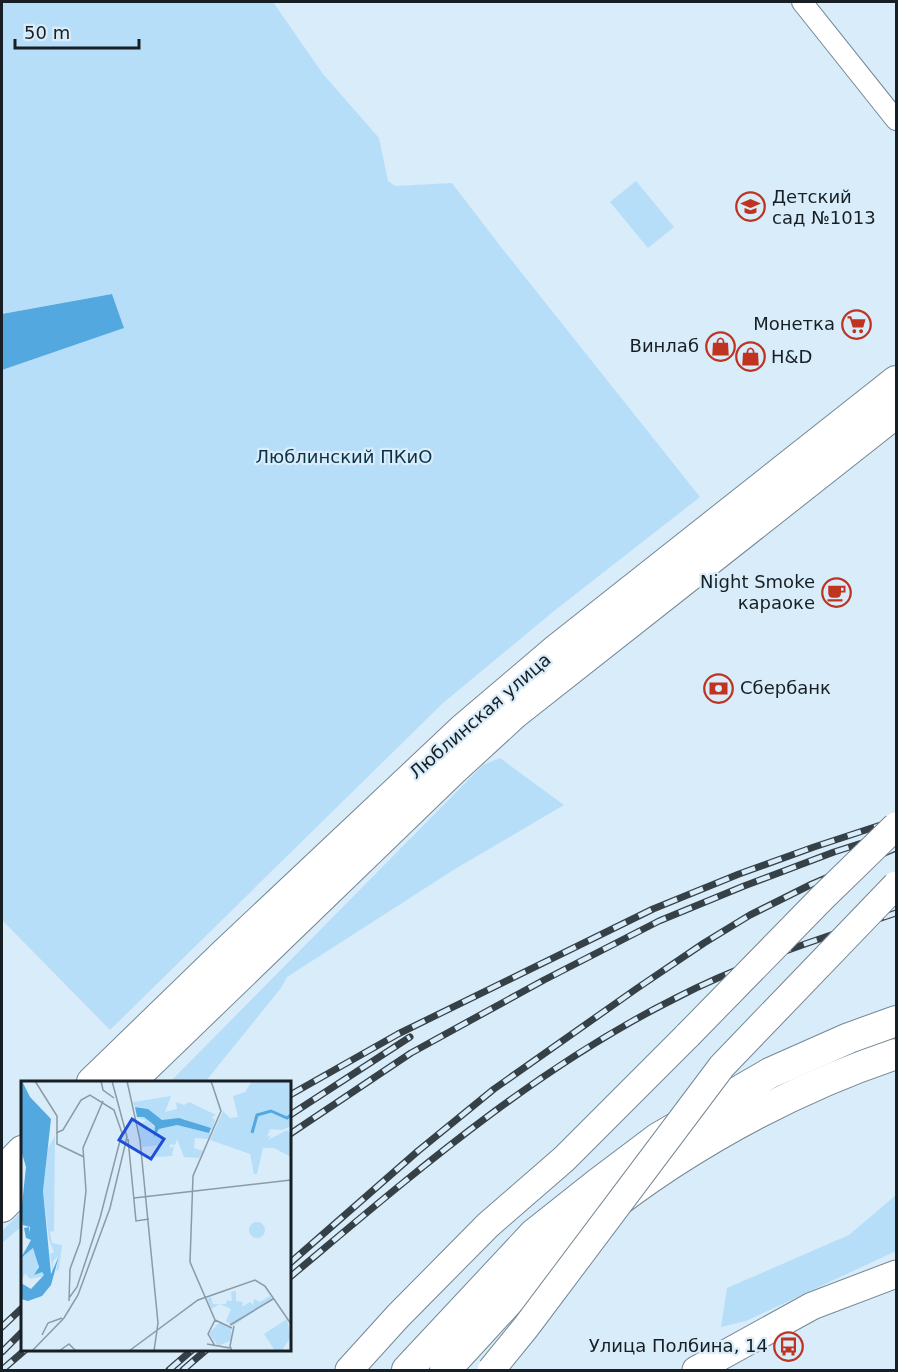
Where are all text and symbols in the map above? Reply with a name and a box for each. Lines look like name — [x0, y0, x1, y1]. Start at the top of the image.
scale bar — [15, 12, 140, 50]
text: 50 m — [24, 22, 70, 43]
place label: Детский сад №1013 — [772, 186, 876, 228]
school or university icon: Детский сад №1013 — [735, 191, 767, 223]
supermarket icon: Монетка — [840, 308, 872, 340]
place label: Монетка — [753, 313, 835, 334]
shop icon: Винлаб — [704, 330, 736, 362]
place label: Винлаб — [630, 335, 699, 356]
shop icon: H&D — [734, 341, 766, 373]
place label: H&D — [771, 346, 812, 367]
park label: Люблинский ПКиО — [256, 446, 432, 467]
place label: Night Smoke караоке — [700, 571, 815, 613]
cafe icon: Night Smoke караоке — [820, 576, 852, 608]
street label: Люблинская улица — [405, 649, 555, 783]
bank icon: Сбербанк — [703, 672, 735, 704]
place label: Сбербанк — [740, 677, 831, 698]
inset map — [21, 1081, 291, 1351]
bus stop icon: Улица Полбина, 14 — [773, 1330, 805, 1362]
place label: Улица Полбина, 14 — [589, 1335, 768, 1356]

